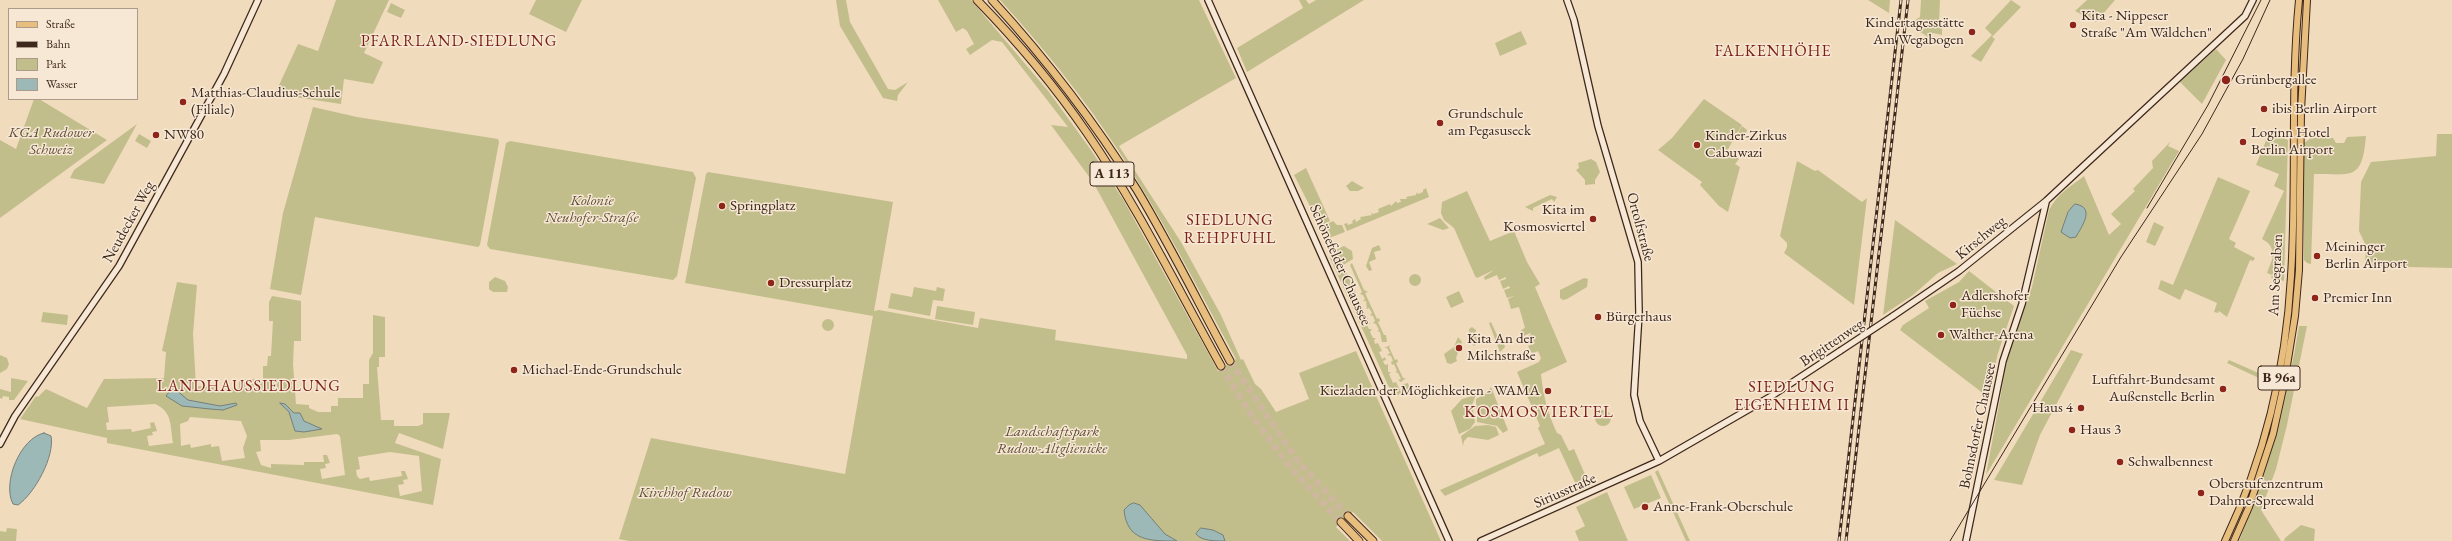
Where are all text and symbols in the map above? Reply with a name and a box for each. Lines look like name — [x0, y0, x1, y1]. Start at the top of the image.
place label: Kita - Nippeser Straße "Am Wäldchen" — [2081, 7, 2212, 42]
legend — [8, 8, 138, 100]
place label: Kindertagesstätte Am Wegabogen — [1865, 14, 1964, 49]
text: Straße — [46, 16, 75, 32]
marker: Kita - Nippeser Straße "Am Wäldchen" — [2068, 20, 2078, 30]
marker: Kindertagesstätte Am Wegabogen — [1967, 27, 1977, 37]
district label: PFARRLAND-SIEDLUNG — [361, 32, 557, 52]
text: Bahn — [46, 36, 70, 52]
district label: FALKENHÖHE — [1714, 42, 1832, 62]
text: Park — [46, 56, 66, 72]
place label: Grünbergallee — [2235, 71, 2317, 89]
marker: Grünbergallee — [2220, 74, 2232, 86]
text: Wasser — [46, 76, 77, 92]
place label: Matthias-Claudius-Schule (Filiale) — [191, 84, 340, 119]
marker: Matthias-Claudius-Schule (Filiale) — [178, 97, 188, 107]
place label: ibis Berlin Airport — [2272, 100, 2377, 118]
marker: ibis Berlin Airport — [2259, 104, 2269, 114]
place label: Grundschule am Pegasuseck — [1448, 105, 1531, 140]
marker: Grundschule am Pegasuseck — [1435, 118, 1445, 128]
park label: KGA Rudower Schweiz — [9, 124, 93, 159]
place label: Loginn Hotel Berlin Airport — [2251, 124, 2333, 159]
place label: NW80 — [164, 126, 204, 144]
place label: Kinder-Zirkus Cabuwazi — [1705, 127, 1787, 162]
marker: NW80 — [151, 130, 161, 140]
marker: Loginn Hotel Berlin Airport — [2238, 137, 2248, 147]
marker: Kinder-Zirkus Cabuwazi — [1692, 140, 1702, 150]
road number: A 113 — [1090, 162, 1134, 186]
street label: Neudecker Weg — [99, 178, 159, 266]
street label: Ortolfstraße — [1622, 191, 1658, 263]
park label: Kolonie Neuhofer-Straße — [545, 192, 639, 227]
place label: Springplatz — [730, 197, 795, 215]
marker: Springplatz — [717, 201, 727, 211]
place label: Kita im Kosmosviertel — [1503, 201, 1585, 236]
street label: Schönefelder Chaussee — [1305, 202, 1375, 328]
district label: SIEDLUNG REHPFUHL — [1184, 211, 1276, 249]
street label: Kirschweg — [1952, 212, 2010, 264]
marker: Kita im Kosmosviertel — [1588, 214, 1598, 224]
street label: Am Seegraben — [2265, 233, 2287, 317]
place label: Meininger Berlin Airport — [2325, 238, 2407, 273]
marker: Meininger Berlin Airport — [2312, 251, 2322, 261]
place label: Dressurplatz — [779, 274, 851, 292]
marker: Dressurplatz — [766, 278, 776, 288]
place label: Adlershofer Füchse — [1961, 287, 2029, 322]
place label: Premier Inn — [2323, 289, 2392, 307]
marker: Premier Inn — [2310, 293, 2320, 303]
marker: Adlershofer Füchse — [1948, 300, 1958, 310]
place label: Bürgerhaus — [1606, 308, 1672, 326]
marker: Bürgerhaus — [1593, 312, 1603, 322]
street label: Brigittenweg — [1797, 315, 1867, 371]
place label: Walther-Arena — [1949, 326, 2033, 344]
place label: Kita An der Milchstraße — [1467, 330, 1536, 365]
marker: Walther-Arena — [1936, 330, 1946, 340]
marker: Kita An der Milchstraße — [1454, 343, 1464, 353]
place label: Michael-Ende-Grundschule — [522, 361, 682, 379]
street label: Bohnsdorfer Chaussee — [1956, 361, 2000, 491]
marker: Michael-Ende-Grundschule — [509, 365, 519, 375]
road number: B 96a — [2258, 366, 2300, 390]
place label: Luftfahrt-Bundesamt Außenstelle Berlin — [2092, 371, 2215, 406]
district label: LANDHAUSSIEDLUNG — [157, 377, 341, 397]
district label: SIEDLUNG EIGENHEIM II — [1734, 378, 1850, 416]
place label: Kiezladen der Möglichkeiten - WAMA — [1320, 382, 1540, 400]
marker: Luftfahrt-Bundesamt Außenstelle Berlin — [2218, 384, 2228, 394]
marker: Kiezladen der Möglichkeiten - WAMA — [1543, 386, 1553, 396]
place label: Haus 4 — [2032, 399, 2073, 417]
district label: KOSMOSVIERTEL — [1464, 402, 1614, 422]
marker: Haus 4 — [2076, 403, 2086, 413]
place label: Haus 3 — [2080, 421, 2121, 439]
park label: Landschaftspark Rudow-Altglienicke — [997, 423, 1107, 458]
marker: Haus 3 — [2067, 425, 2077, 435]
place label: Schwalbennest — [2128, 453, 2213, 471]
marker: Schwalbennest — [2115, 457, 2125, 467]
street label: Siriusstraße — [1531, 469, 1599, 513]
place label: Oberstufenzentrum Dahme-Spreewald — [2209, 475, 2323, 510]
park label: Kirchhof Rudow — [638, 484, 732, 502]
marker: Oberstufenzentrum Dahme-Spreewald — [2196, 488, 2206, 498]
place label: Anne-Frank-Oberschule — [1653, 498, 1793, 516]
marker: Anne-Frank-Oberschule — [1640, 502, 1650, 512]

